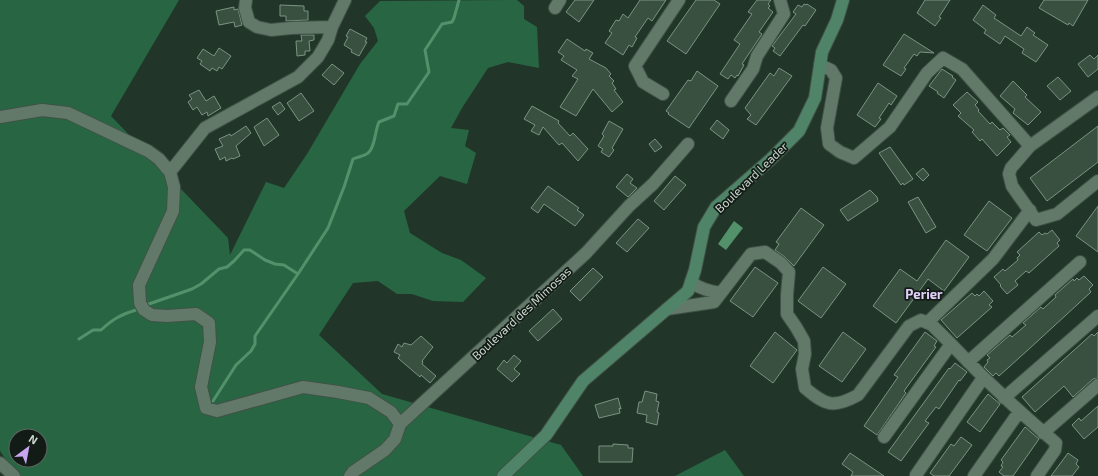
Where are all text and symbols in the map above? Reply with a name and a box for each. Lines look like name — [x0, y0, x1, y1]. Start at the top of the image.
street label: Boulevard Leader — [712, 139, 790, 215]
street label: Boulevard des Mimosas — [469, 264, 573, 362]
district label: Perier — [905, 286, 943, 302]
north arrow — [8, 428, 48, 468]
text: N — [27, 431, 40, 447]

